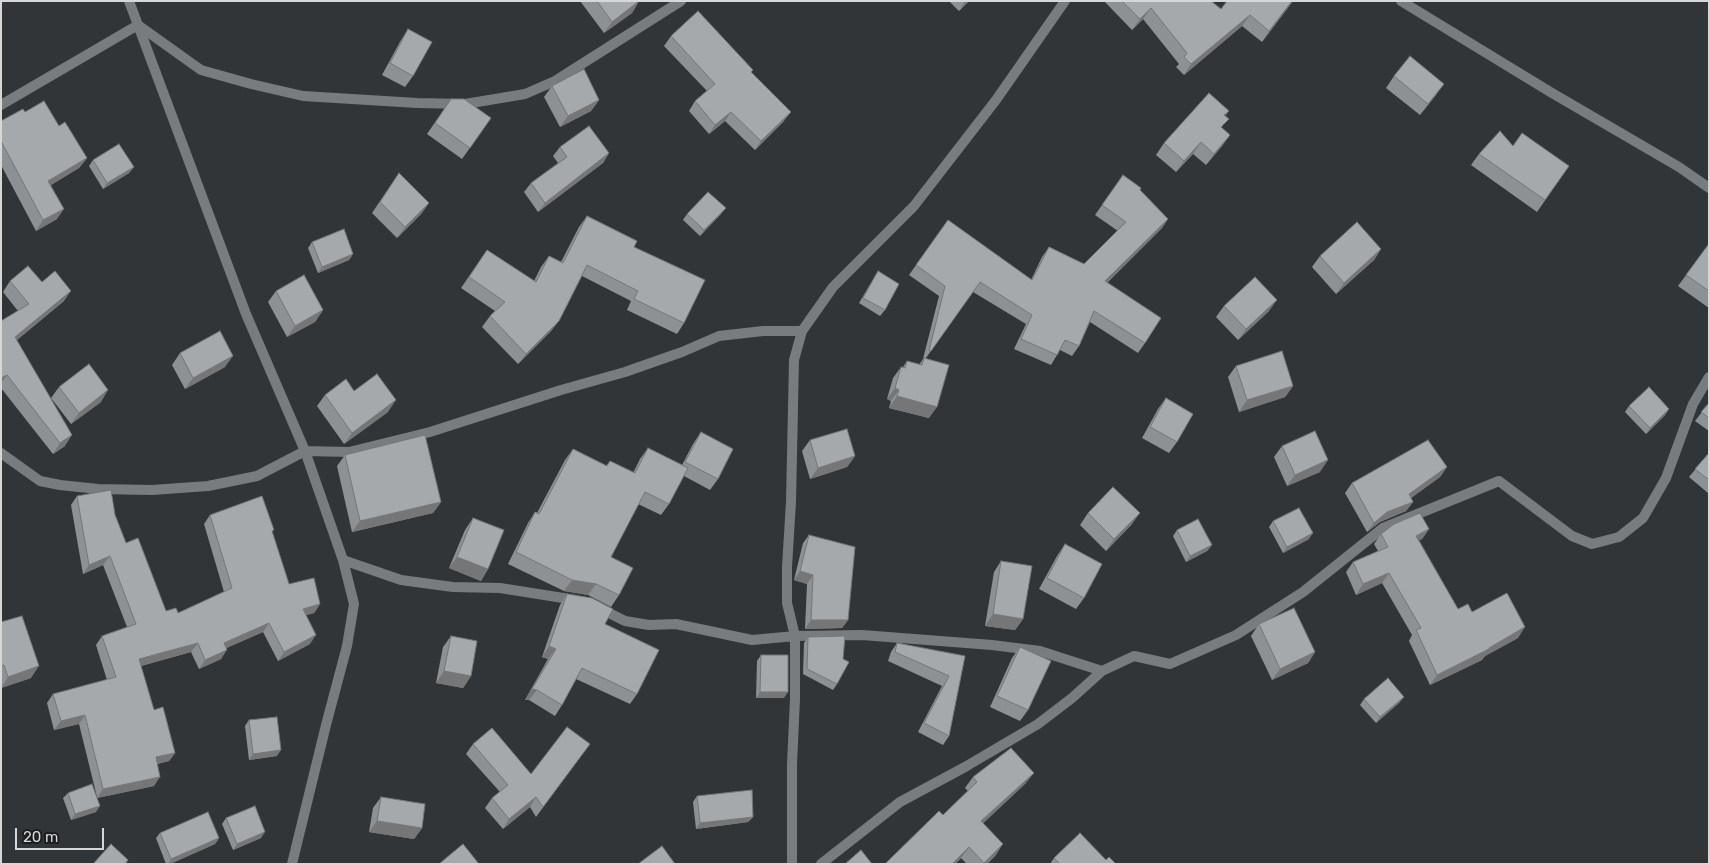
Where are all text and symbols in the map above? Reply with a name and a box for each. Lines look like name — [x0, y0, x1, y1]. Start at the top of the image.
scale bar — [18, 818, 106, 850]
text: 20 m — [23, 828, 58, 846]

